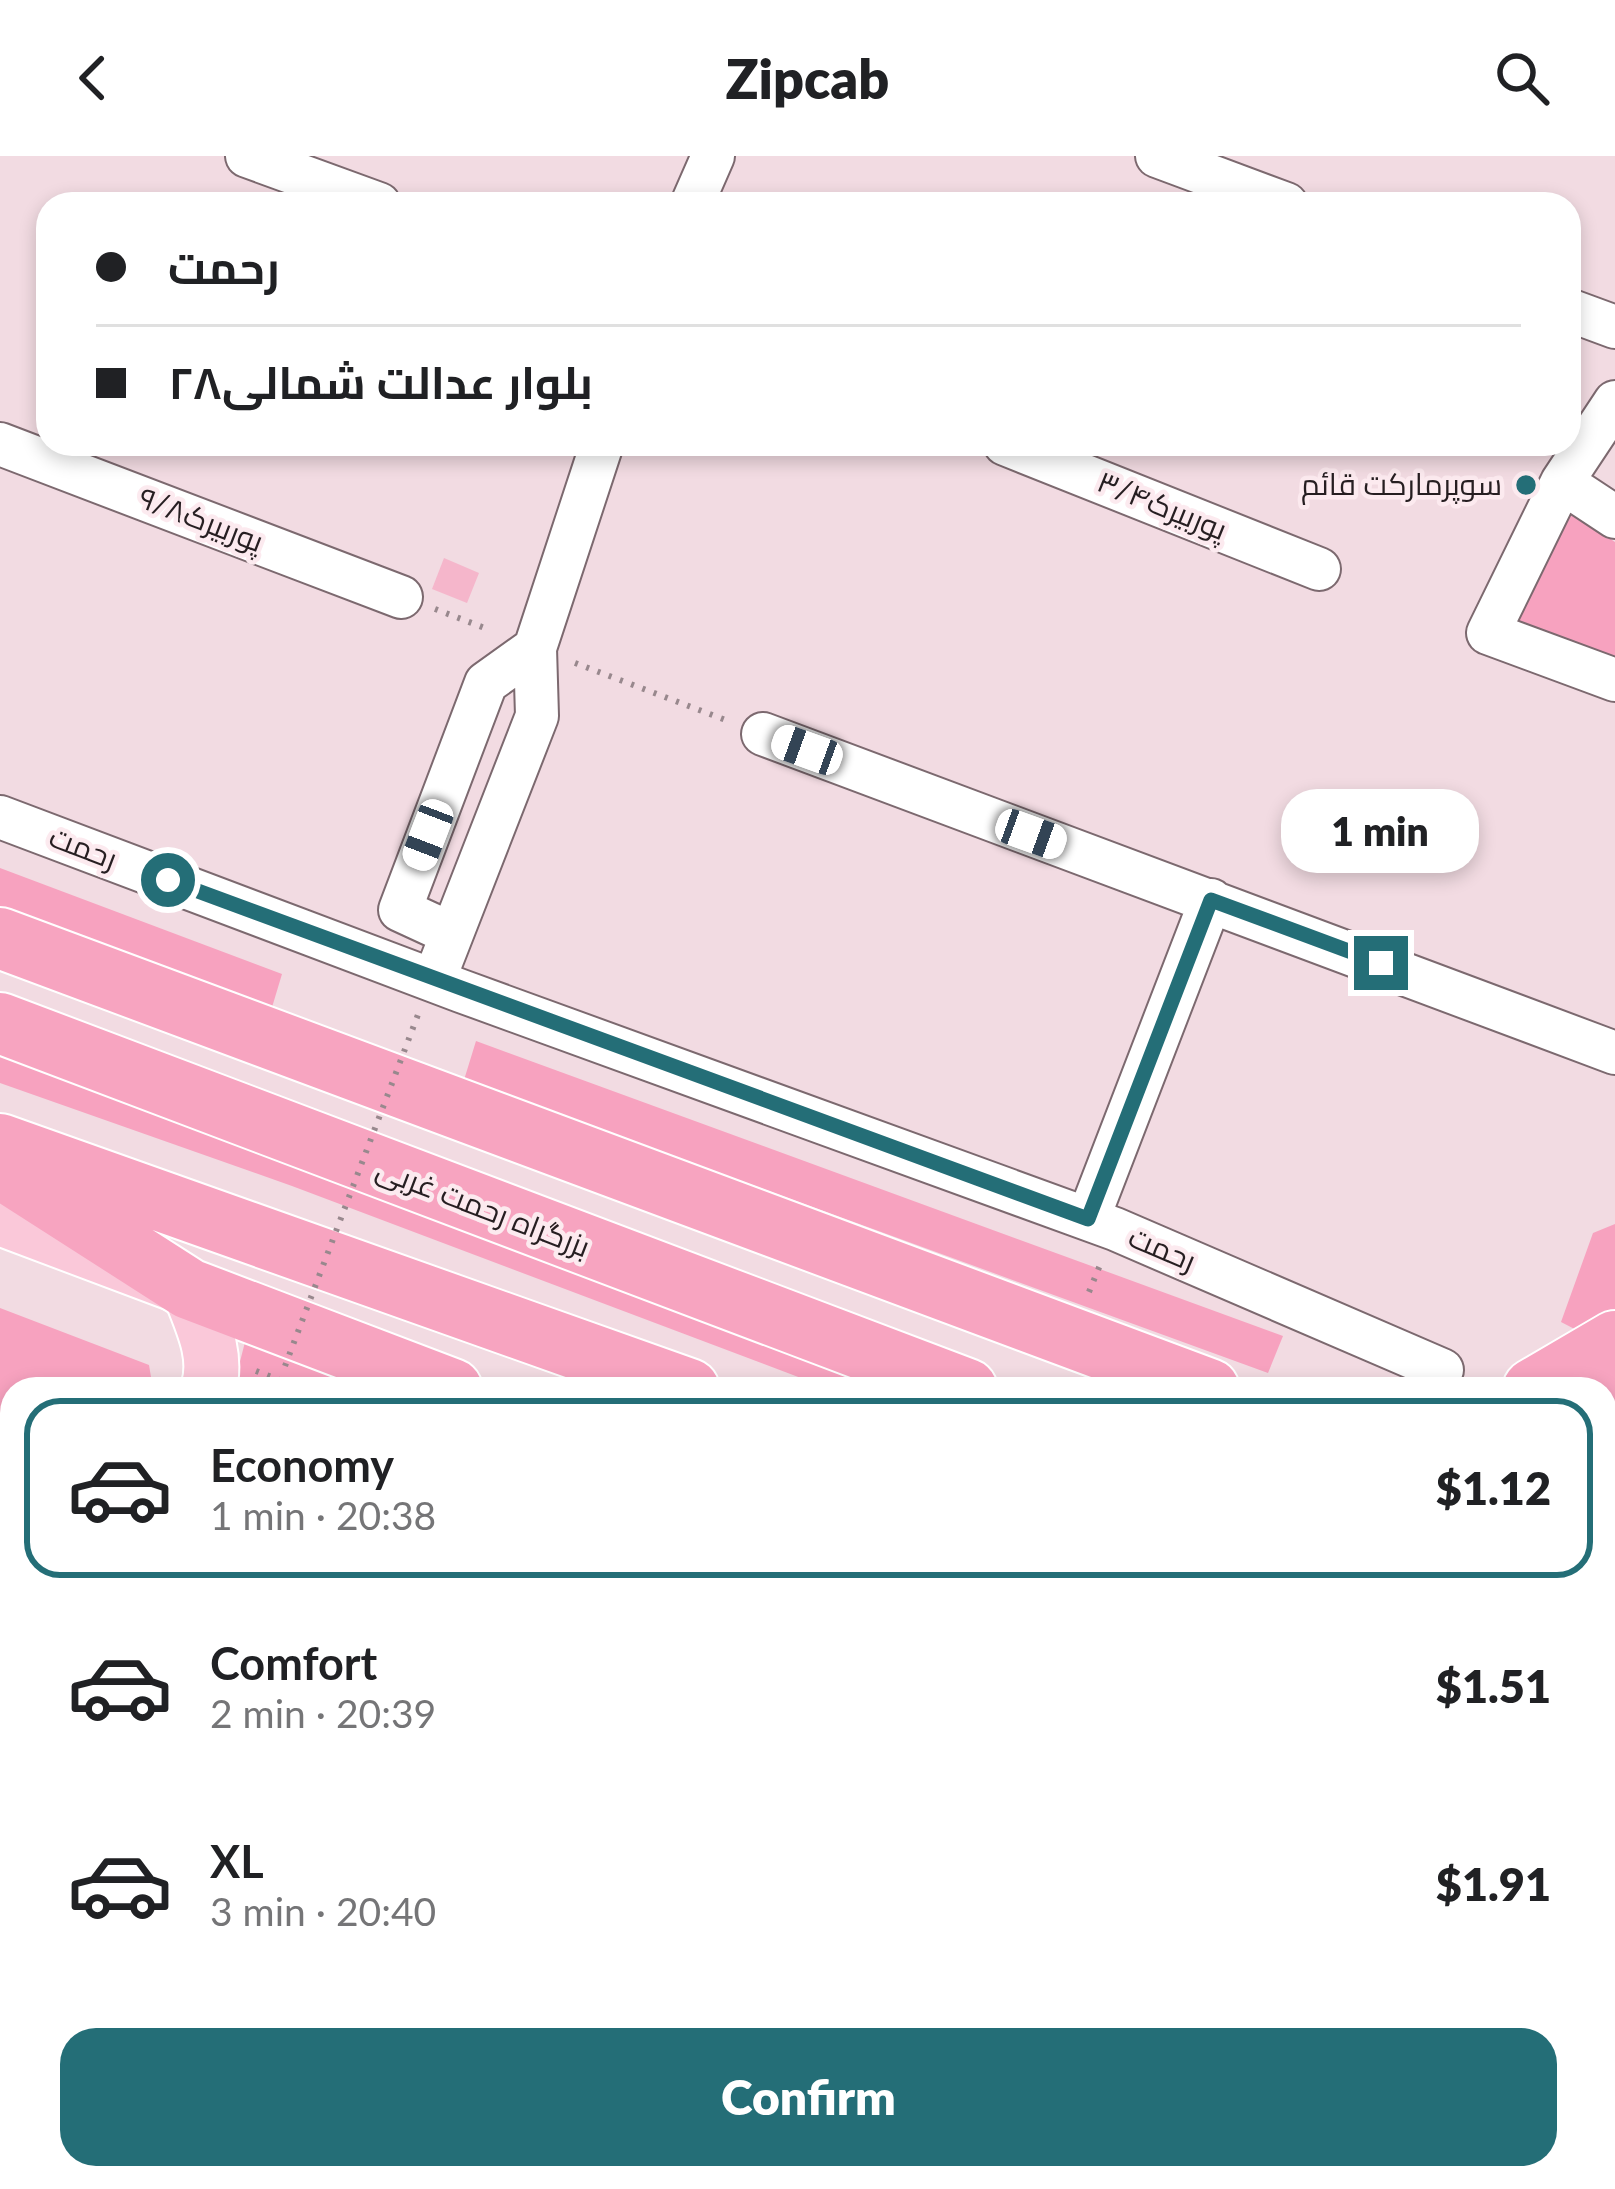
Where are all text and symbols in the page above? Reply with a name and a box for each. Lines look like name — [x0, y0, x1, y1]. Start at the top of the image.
icon: back — [60, 45, 126, 111]
icon: search — [1489, 45, 1555, 111]
text: Zipcab — [726, 46, 889, 111]
text: رحمت — [168, 240, 280, 294]
text: بلوار عدالت شمالی۲۸ — [168, 355, 593, 409]
street label: پوربیرک۳/۴ — [1092, 462, 1233, 549]
place label: سوپرمارکت قائم — [1301, 465, 1502, 505]
marker: سوپرمارکت قائم — [1513, 472, 1539, 498]
street label: پوربیرک۹/۸ — [133, 478, 269, 561]
car — [767, 721, 847, 779]
callout: 1 min — [1282, 789, 1480, 873]
car — [398, 795, 458, 875]
car — [991, 805, 1071, 863]
text: 1 min — [1331, 808, 1429, 854]
street label: رحمت — [45, 817, 123, 876]
route start — [141, 853, 195, 907]
route end — [1354, 936, 1408, 990]
street label: بزرگراه رحمت غربی — [371, 1149, 596, 1265]
street label: رحمت — [1123, 1217, 1202, 1278]
icon: car — [66, 1434, 174, 1542]
text: Economy — [210, 1438, 394, 1492]
text: $1.12 — [1436, 1461, 1551, 1515]
text: 1 min · 20:38 — [210, 1492, 436, 1538]
icon: car — [66, 1632, 174, 1740]
text: Comfort — [210, 1636, 377, 1690]
text: $1.51 — [1436, 1659, 1551, 1713]
text: 2 min · 20:39 — [210, 1690, 436, 1736]
icon: car — [66, 1830, 174, 1938]
text: XL — [210, 1834, 264, 1888]
text: $1.91 — [1436, 1857, 1551, 1911]
text: 3 min · 20:40 — [210, 1888, 436, 1934]
button: Confirm — [60, 2028, 1557, 2166]

